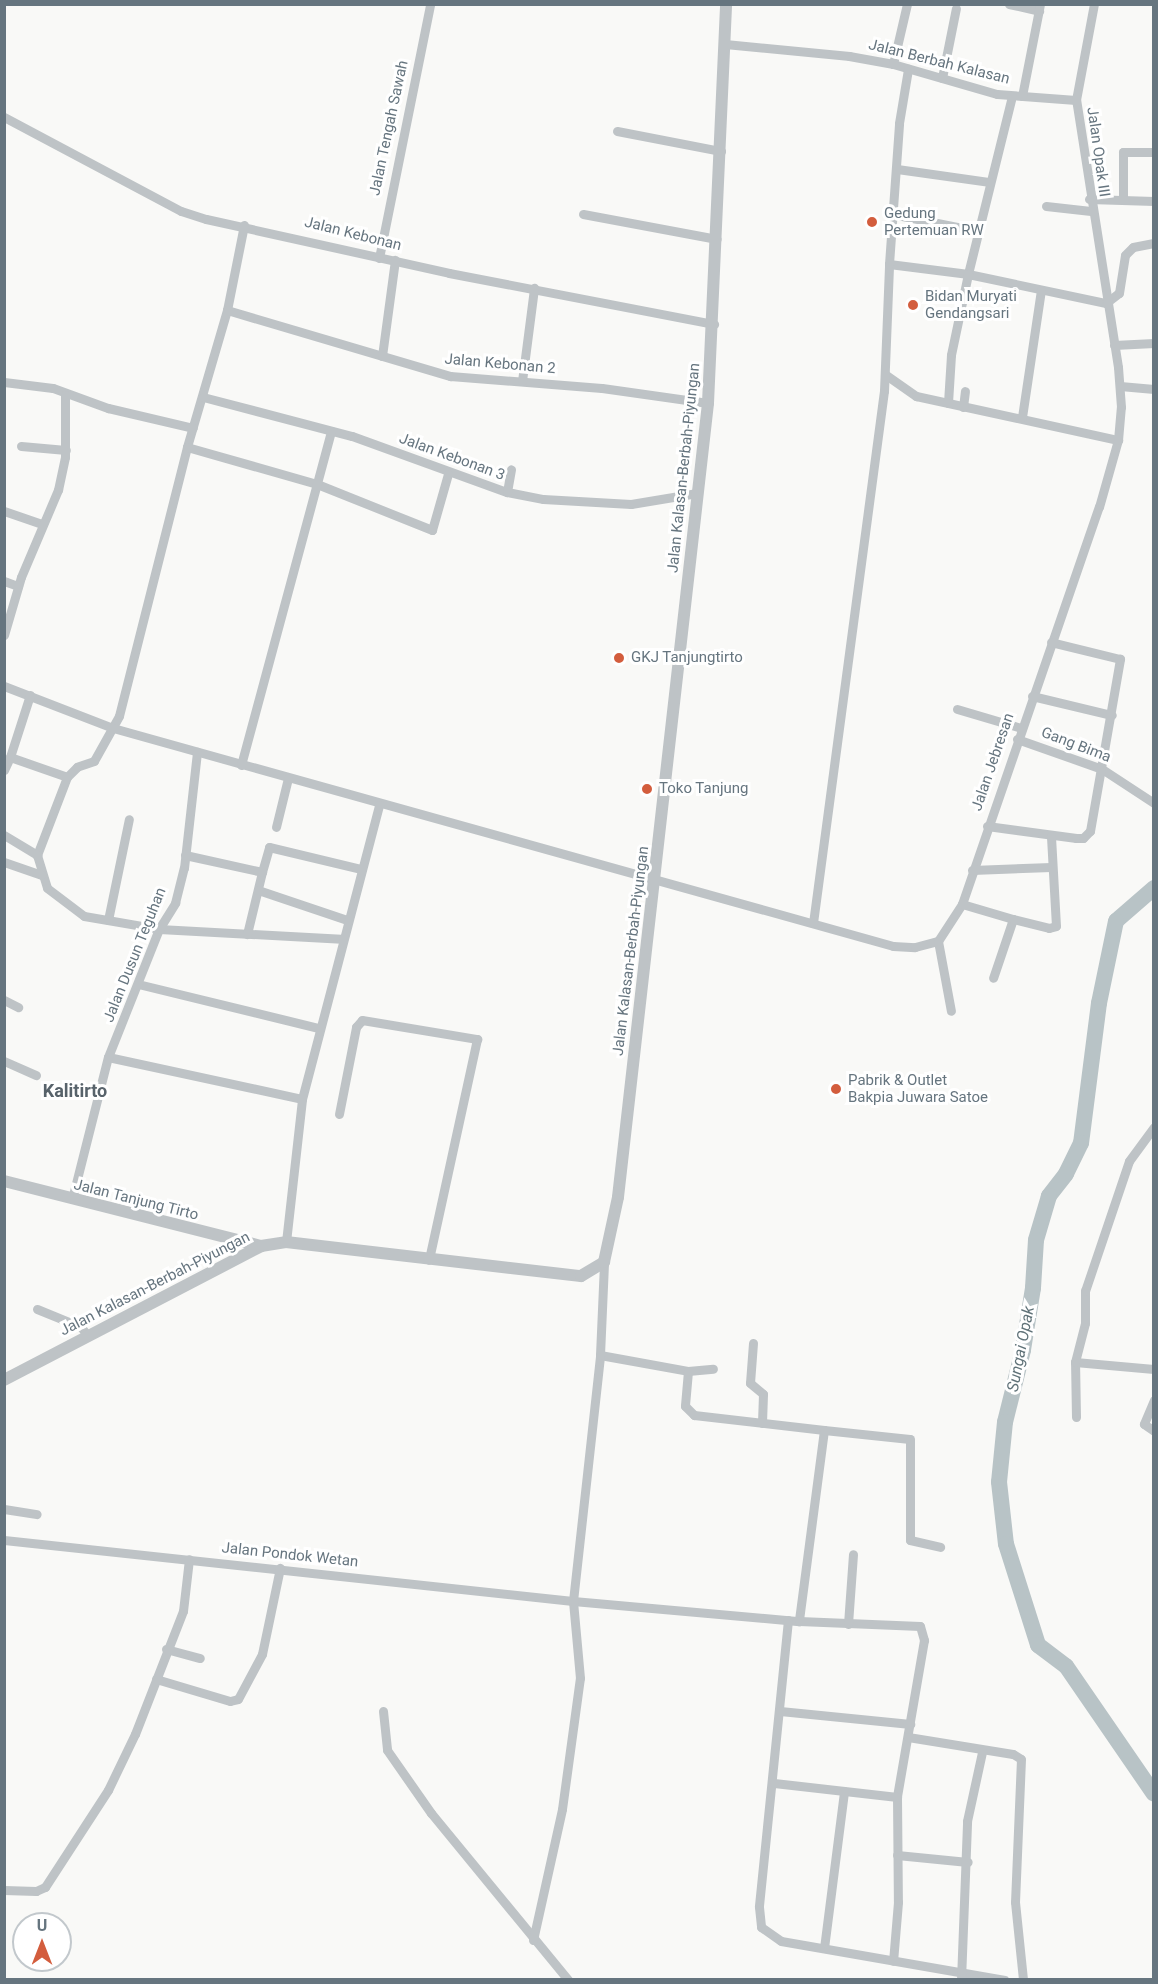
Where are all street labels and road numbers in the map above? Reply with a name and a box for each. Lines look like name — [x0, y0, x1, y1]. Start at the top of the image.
street label: Jalan Berbah Kalasan — [867, 36, 1011, 88]
street label: Jalan Tengah Sawah — [366, 59, 412, 197]
street label: Jalan Opak III — [1083, 106, 1113, 198]
street label: Jalan Kebonan — [303, 213, 403, 255]
street label: Jalan Kebonan 2 — [444, 350, 556, 378]
street label: Jalan Kalasan-Berbah-Piyungan — [664, 362, 704, 574]
street label: Jalan Kebonan 3 — [397, 430, 507, 484]
street label: Jalan Jebresan — [968, 711, 1018, 813]
street label: Gang Bima — [1039, 723, 1113, 767]
street label: Jalan Kalasan-Berbah-Piyungan — [609, 845, 653, 1057]
street label: Jalan Dusun Teguhan — [100, 885, 170, 1025]
street label: Jalan Tanjung Tirto — [72, 1176, 200, 1224]
street label: Jalan Kalasan-Berbah-Piyungan — [57, 1228, 253, 1340]
street label: Jalan Pondok Wetan — [221, 1539, 359, 1571]

